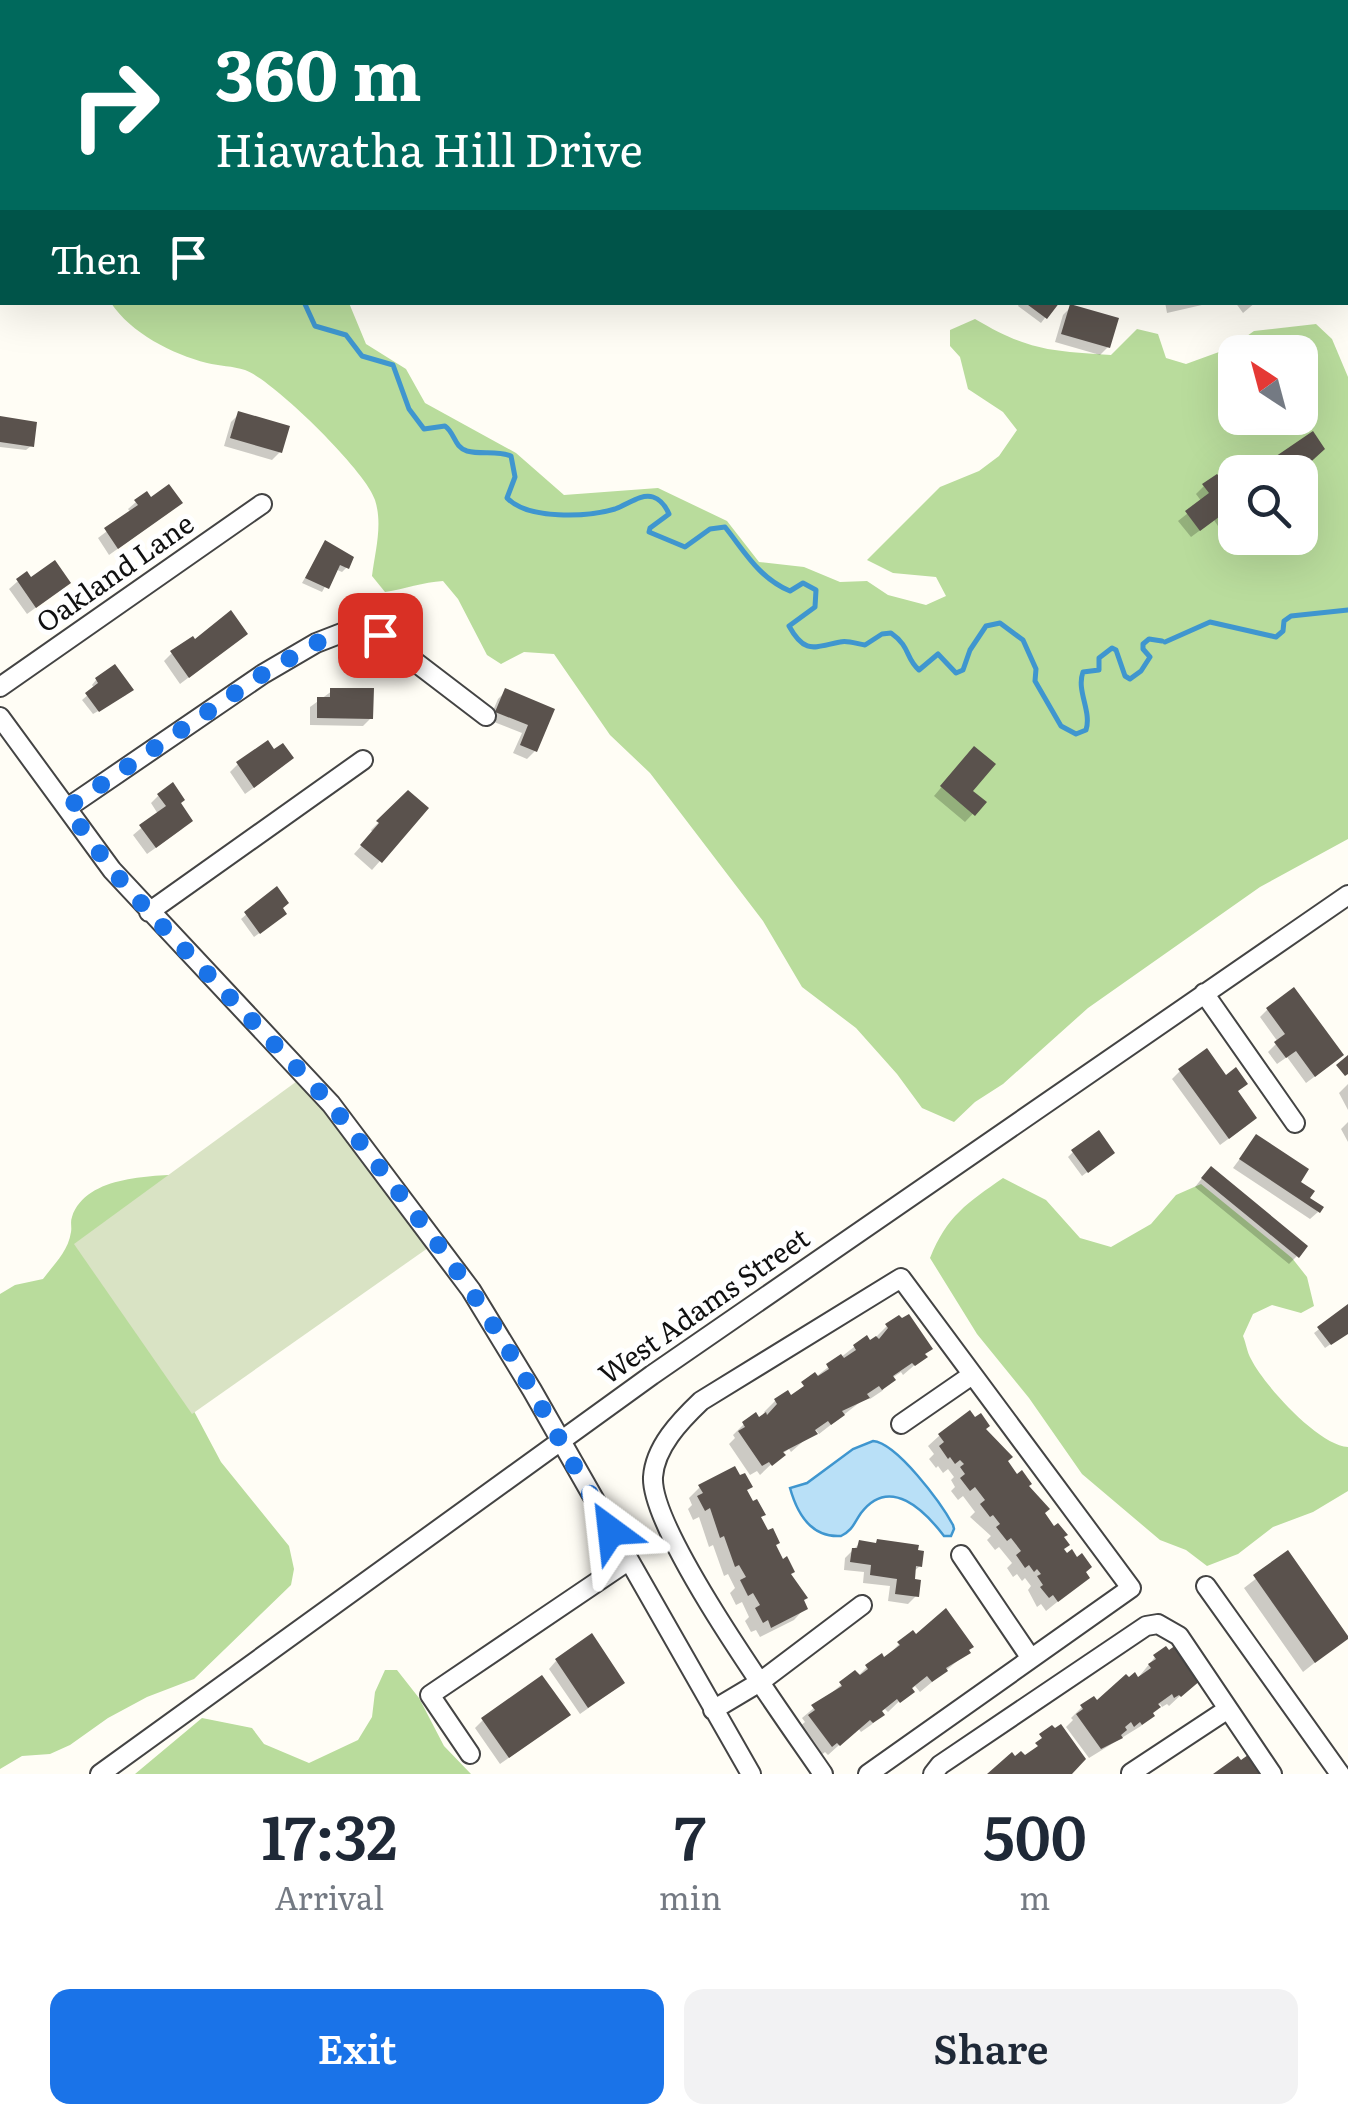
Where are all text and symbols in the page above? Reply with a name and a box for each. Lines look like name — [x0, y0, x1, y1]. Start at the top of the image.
text: 360 m — [215, 19, 422, 123]
icon: right — [50, 40, 180, 170]
text: Hiawatha Hill Drive — [215, 114, 643, 181]
text: Then — [50, 229, 141, 286]
icon: arrive — [161, 230, 216, 285]
north arrow — [1218, 335, 1318, 435]
map controls — [1218, 335, 1318, 555]
button: search — [1218, 455, 1318, 555]
street label: Oakland Lane — [26, 501, 201, 641]
pin — [338, 593, 423, 678]
icon: arrive — [353, 608, 408, 663]
street label: West Adams Street — [589, 1215, 817, 1393]
position arrow — [559, 1479, 663, 1583]
text: 17:32 — [261, 1789, 397, 1878]
text: 7 — [674, 1789, 706, 1878]
text: 500 — [983, 1789, 1087, 1878]
text: Arrival — [275, 1872, 384, 1920]
text: min — [659, 1872, 722, 1920]
text: m — [1019, 1872, 1050, 1920]
button: Exit — [50, 1989, 664, 2104]
button: Share — [684, 1989, 1298, 2104]

